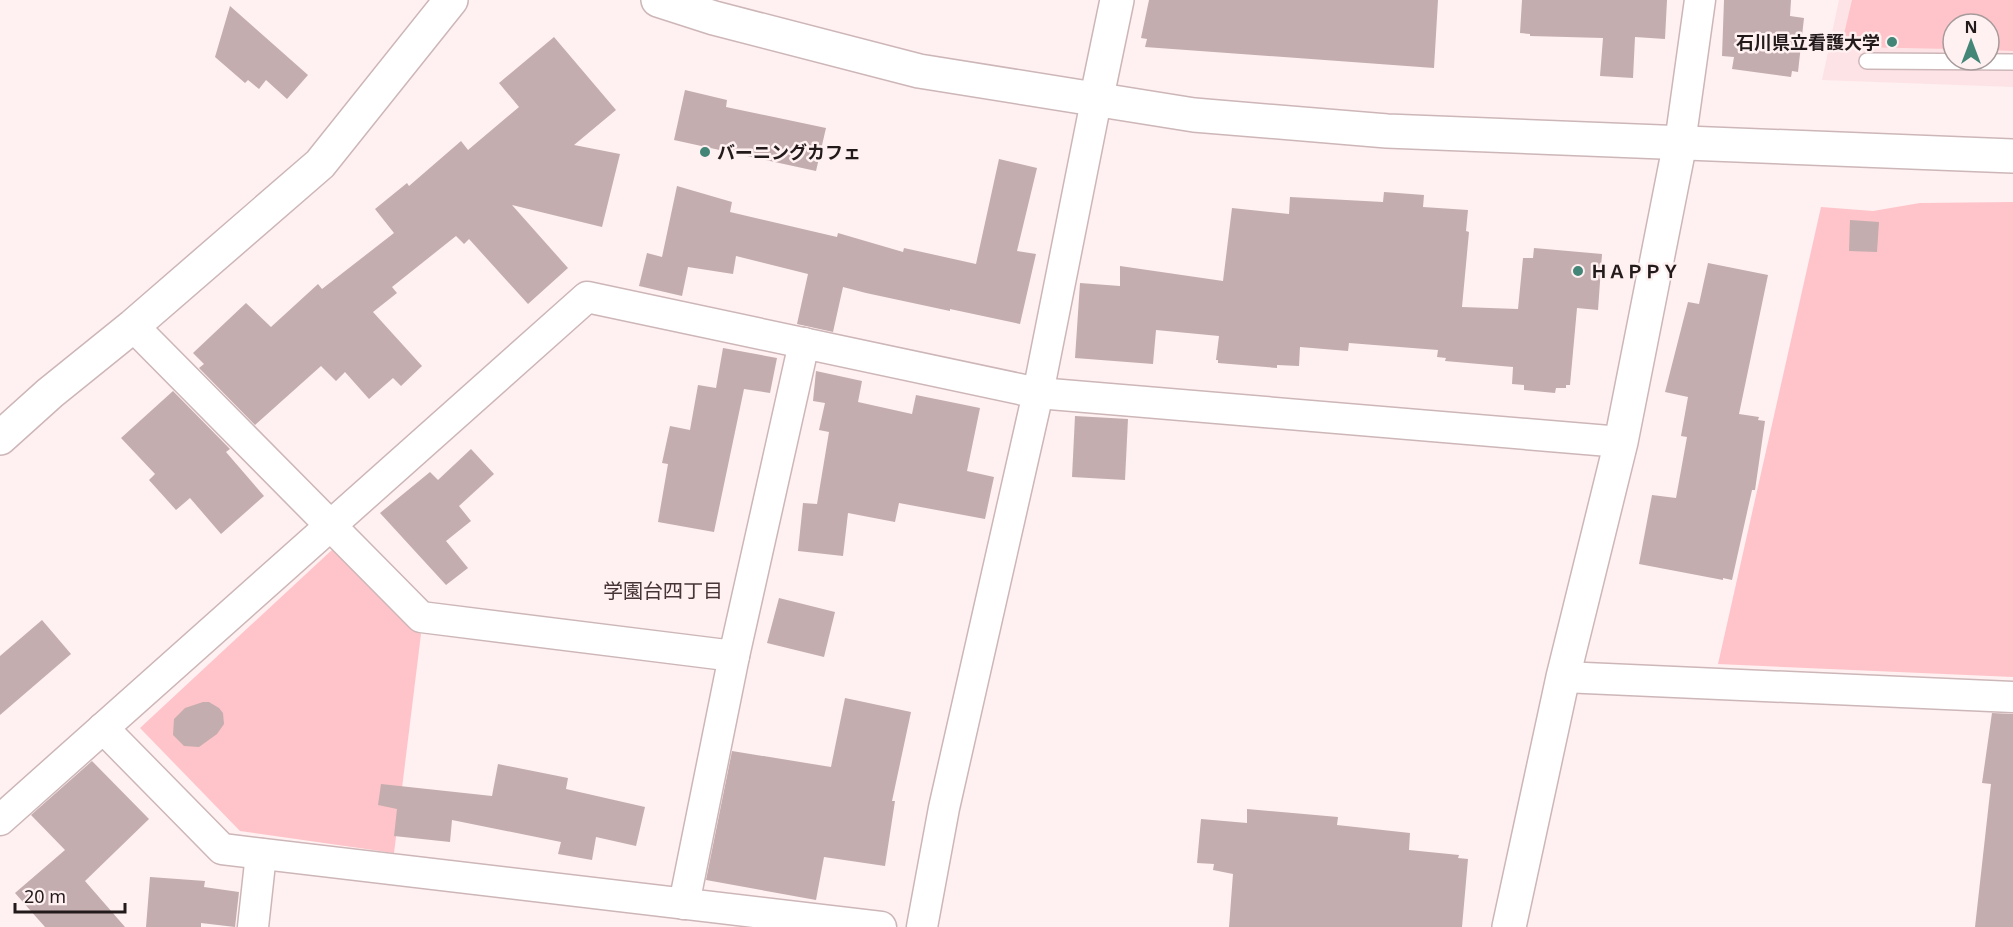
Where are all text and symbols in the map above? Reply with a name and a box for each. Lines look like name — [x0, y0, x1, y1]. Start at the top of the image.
north arrow — [1941, 12, 2001, 72]
text: N — [1964, 16, 1978, 38]
place label: 石川県立看護大学 — [1736, 30, 1880, 54]
marker: 石川県立看護大学 — [1885, 35, 1899, 49]
place label: バーニングカフェ — [717, 140, 861, 164]
marker: バーニングカフェ — [698, 145, 712, 159]
place label: ＨＡＰＰＹ — [1590, 259, 1680, 283]
marker: ＨＡＰＰＹ — [1571, 264, 1585, 278]
district label: 学園台四丁目 — [603, 577, 723, 604]
scale bar — [15, 876, 124, 914]
text: 20 m — [24, 884, 66, 908]

